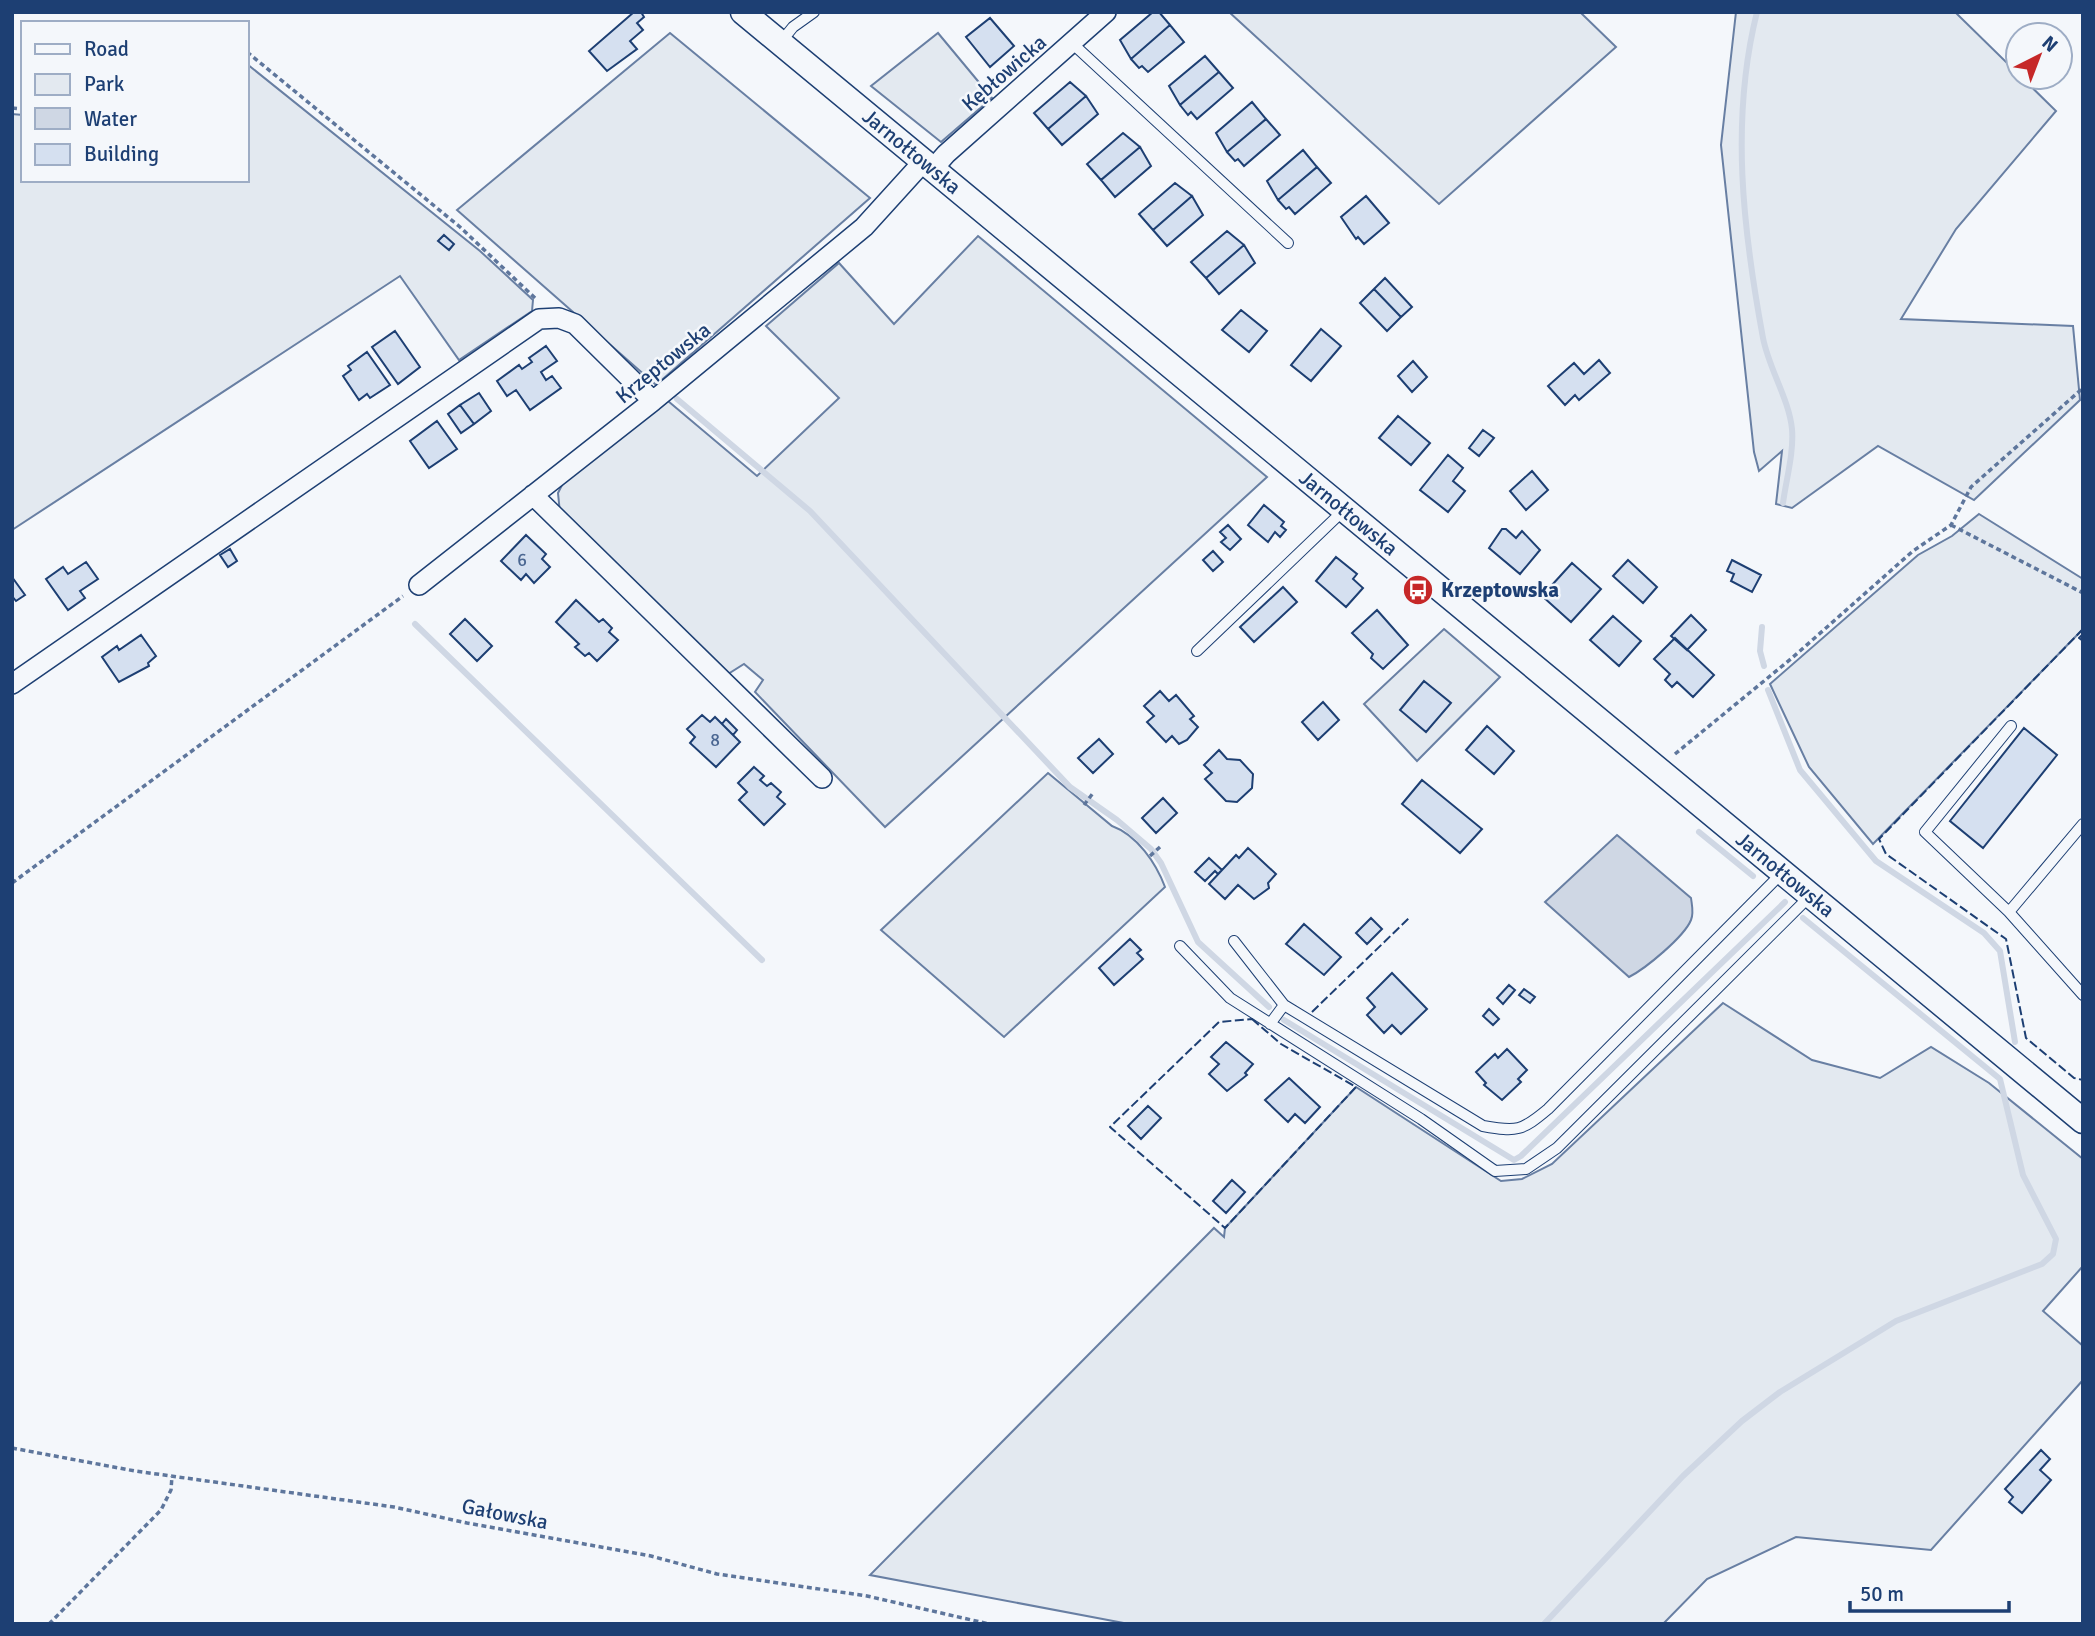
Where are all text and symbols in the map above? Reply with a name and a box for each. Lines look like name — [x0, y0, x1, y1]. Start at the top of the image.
legend — [21, 21, 248, 182]
north arrow — [2004, 21, 2074, 91]
street label: Kębłowicka — [956, 29, 1052, 117]
text: N — [2037, 31, 2063, 57]
text: Road — [84, 36, 129, 62]
text: Park — [84, 71, 125, 97]
street label: Jarnołtowska — [857, 103, 966, 200]
text: Water — [84, 106, 137, 132]
text: Building — [84, 141, 159, 167]
street label: Krzeptowska — [610, 317, 716, 409]
street label: Jarnołtowska — [1294, 465, 1403, 562]
house number: 6 — [517, 549, 527, 571]
bus stop icon: Krzeptowska — [1401, 573, 1435, 607]
place label: Krzeptowska — [1441, 577, 1559, 603]
house number: 8 — [710, 729, 720, 751]
street label: Jarnołtowska — [1731, 826, 1840, 923]
street label: Gałowska — [460, 1493, 550, 1535]
scale bar — [1850, 1570, 2009, 1614]
text: 50 m — [1860, 1581, 1904, 1607]

